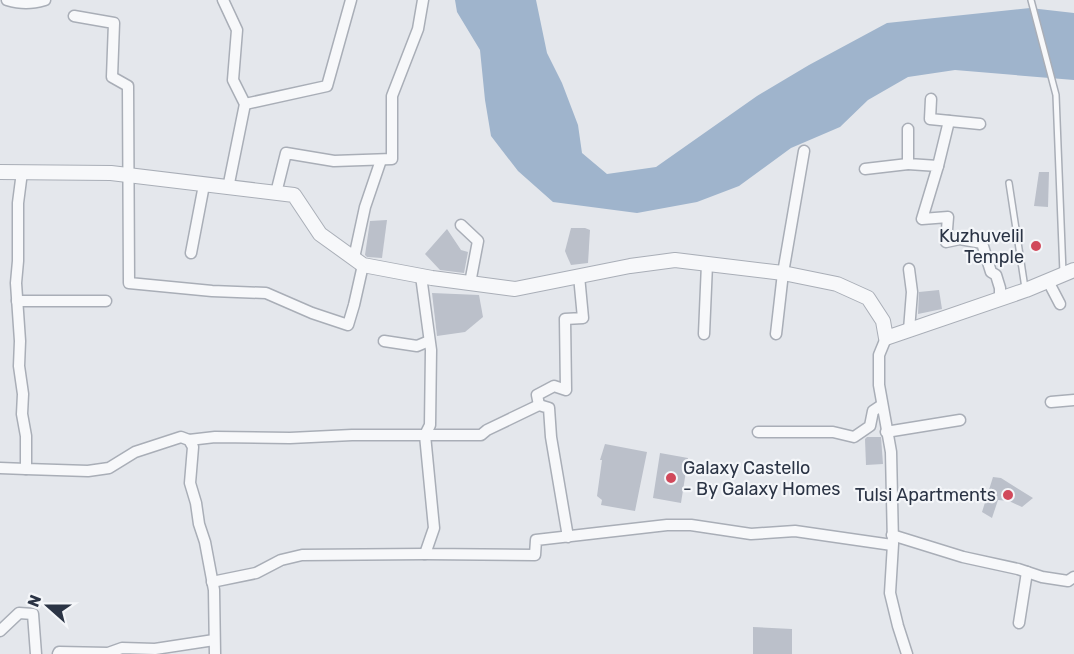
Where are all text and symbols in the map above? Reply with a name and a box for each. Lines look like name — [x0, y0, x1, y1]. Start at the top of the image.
place label: Kuzhuvelil Temple — [939, 225, 1024, 268]
marker: Kuzhuvelil Temple — [1029, 239, 1043, 253]
place label: Galaxy Castello - By Galaxy Homes — [683, 457, 841, 500]
marker: Galaxy Castello - By Galaxy Homes — [664, 471, 678, 485]
place label: Tulsi Apartments — [855, 484, 996, 506]
marker: Tulsi Apartments — [1001, 488, 1015, 502]
north arrow — [18, 576, 78, 636]
text: N — [24, 592, 45, 610]

